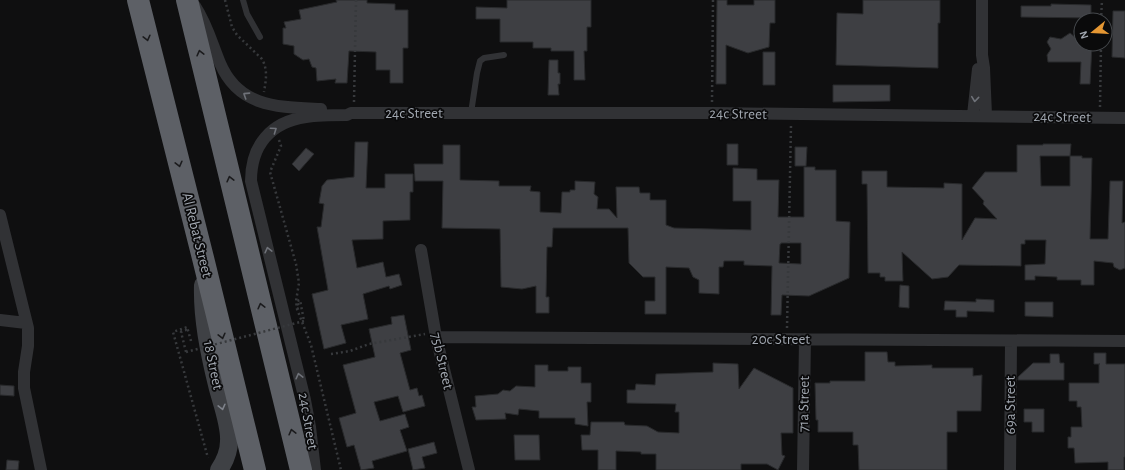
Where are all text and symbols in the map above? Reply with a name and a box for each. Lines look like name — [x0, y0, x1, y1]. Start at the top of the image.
north arrow — [1073, 12, 1113, 52]
text: N — [1078, 30, 1090, 40]
one-way arrow — [143, 35, 151, 41]
one-way arrow — [196, 50, 205, 57]
one-way arrow — [243, 93, 250, 100]
one-way arrow — [971, 96, 980, 102]
street label: 24c Street — [385, 106, 443, 121]
street label: 24c Street — [709, 106, 767, 122]
street label: 24c Street — [1033, 109, 1091, 125]
one-way arrow — [270, 127, 277, 135]
one-way arrow — [175, 161, 183, 167]
one-way arrow — [227, 176, 235, 183]
street label: Al Rebat Street — [179, 191, 215, 279]
one-way arrow — [264, 247, 273, 254]
one-way arrow — [257, 303, 266, 310]
street label: 75b Street — [428, 331, 456, 391]
street label: 20c Street — [752, 332, 810, 347]
one-way arrow — [218, 333, 226, 340]
street label: 18 Street — [200, 339, 226, 391]
one-way arrow — [296, 373, 304, 380]
street label: 69a Street — [1003, 375, 1018, 434]
street label: 71a Street — [796, 376, 812, 432]
street label: 24c Street — [296, 391, 320, 451]
one-way arrow — [218, 404, 226, 410]
one-way arrow — [288, 429, 296, 435]

